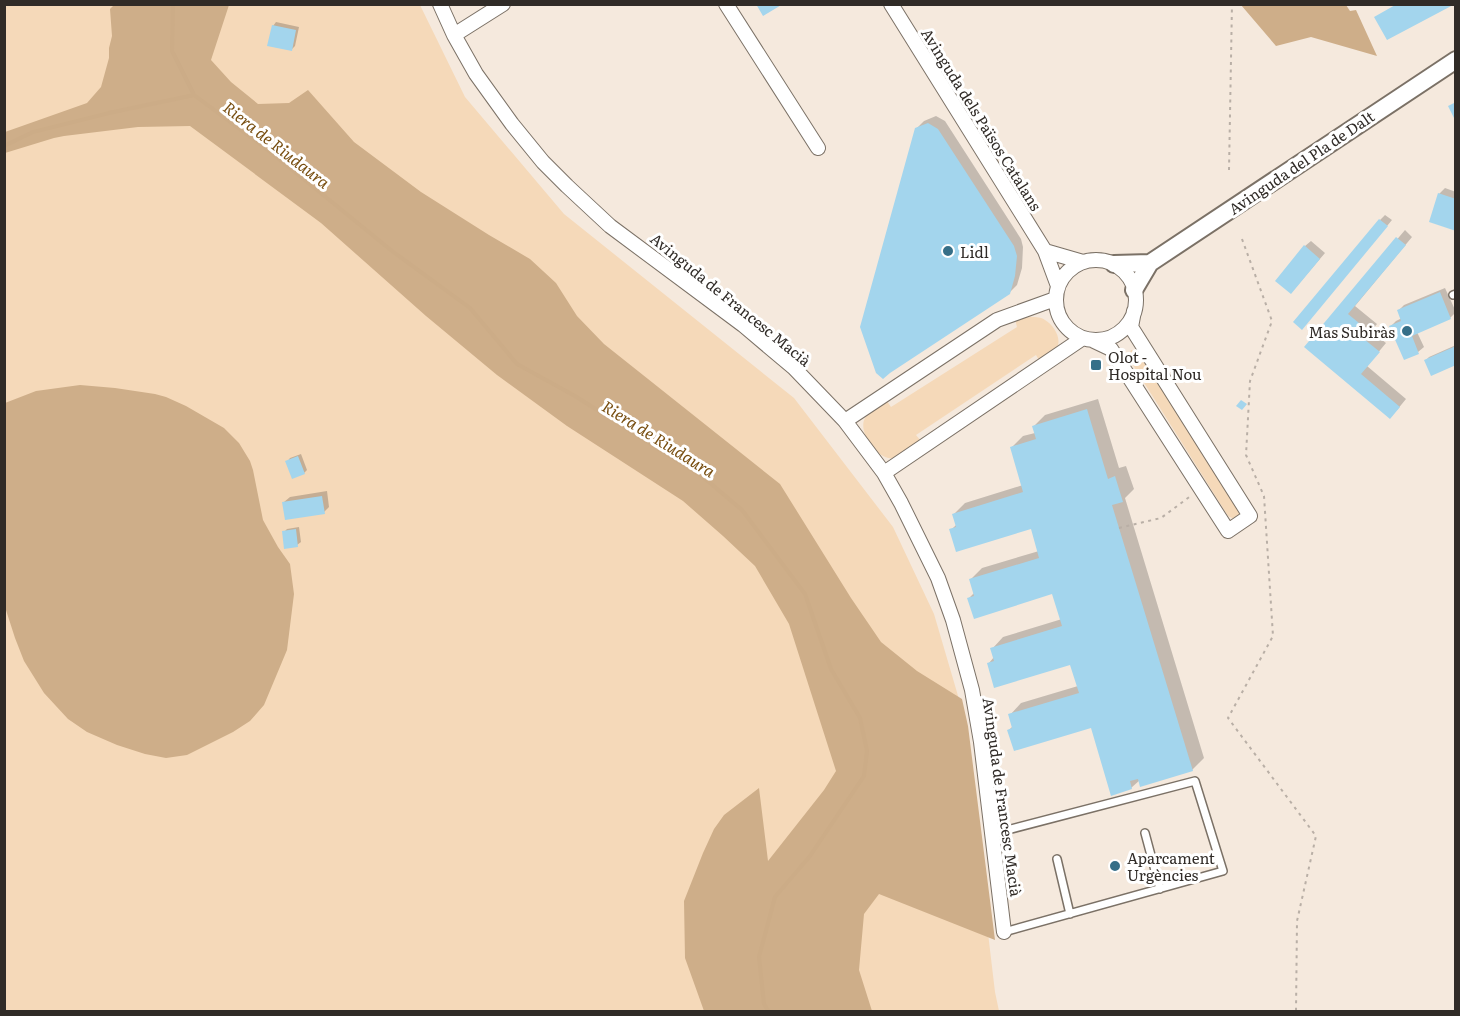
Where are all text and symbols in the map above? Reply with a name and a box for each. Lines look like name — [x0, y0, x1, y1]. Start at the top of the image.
street label: Avinguda dels Països Catalans — [916, 23, 1048, 215]
water label: Riera de Riudaura — [219, 95, 336, 194]
street label: Avinguda del Pla de Dalt — [1223, 104, 1379, 220]
street label: Avinguda de Francesc Macià — [646, 227, 817, 372]
place label: Lidl — [960, 240, 989, 263]
marker: Lidl — [941, 244, 955, 258]
place label: Mas Subiràs — [1309, 320, 1395, 343]
marker: Mas Subiràs — [1400, 324, 1414, 338]
place label: Olot - Hospital Nou — [1108, 345, 1202, 385]
marker: Olot - Hospital Nou — [1089, 358, 1103, 372]
water label: Riera de Riudaura — [598, 394, 721, 483]
street label: Avinguda de Francesc Macià — [978, 696, 1028, 899]
place label: Aparcament Urgències — [1127, 846, 1215, 886]
marker: Aparcament Urgències — [1108, 859, 1122, 873]

